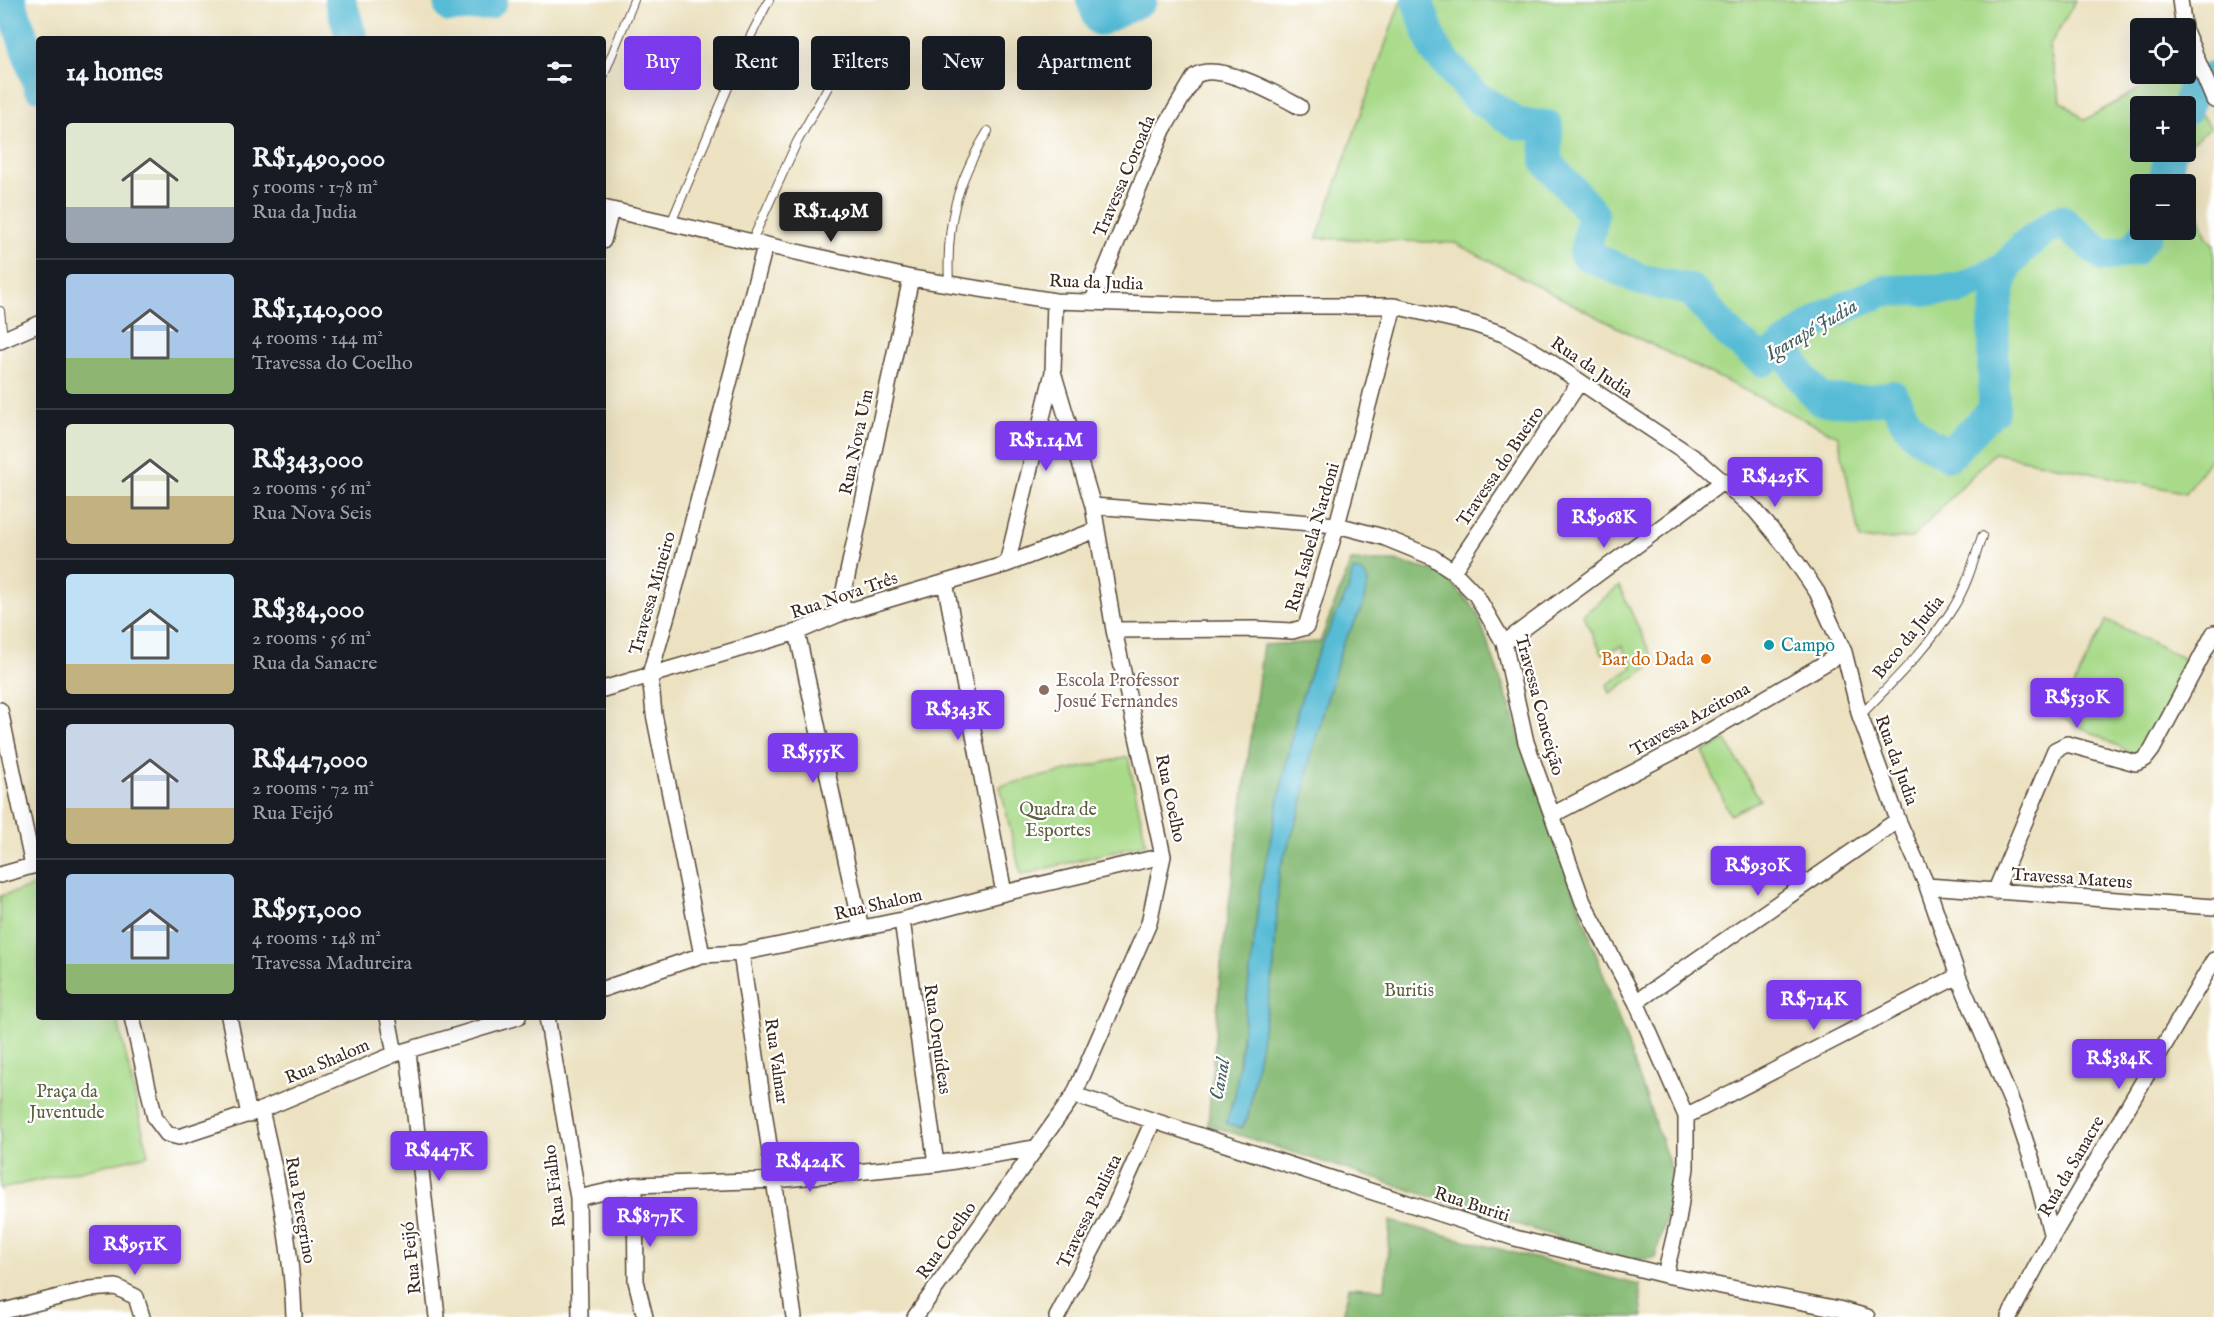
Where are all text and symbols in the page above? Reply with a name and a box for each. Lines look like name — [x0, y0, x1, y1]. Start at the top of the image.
map controls — [2130, 18, 2196, 240]
button: locate — [2130, 18, 2196, 84]
chip: Buy — [624, 36, 701, 90]
chip: Rent — [713, 36, 799, 90]
chip: Filters — [811, 36, 910, 90]
chip: New — [922, 36, 1005, 90]
chip: Apartment — [1017, 36, 1152, 90]
text: 14 homes — [66, 56, 163, 89]
icon: filters — [543, 56, 576, 89]
button: + — [2130, 96, 2196, 162]
street label: Travessa Coroada — [1089, 112, 1162, 241]
text: R$1,490,000 — [252, 142, 385, 175]
icon: home — [114, 147, 186, 219]
button: − — [2130, 174, 2196, 240]
text: 5 rooms · 178 m² — [252, 175, 378, 200]
pin: R$1.49M — [776, 192, 886, 243]
text: R$1.49M — [793, 199, 869, 224]
text: Rua da Judia — [252, 200, 357, 225]
street label: Rua da Judia — [1048, 270, 1144, 297]
text: R$1,140,000 — [252, 293, 383, 326]
water label: Igarapé Judia — [1760, 294, 1863, 368]
icon: home — [114, 298, 186, 370]
text: 4 rooms · 144 m² — [252, 326, 383, 351]
street label: Rua da Judia — [1546, 332, 1637, 404]
text: Travessa do Coelho — [252, 351, 413, 376]
street label: Rua Nova Um — [835, 387, 880, 497]
street label: Travessa do Bueiro — [1452, 402, 1550, 531]
pin: R$1.14M — [991, 421, 1101, 472]
text: R$1.14M — [1009, 428, 1083, 453]
text: R$343,000 — [252, 443, 363, 476]
icon: home — [114, 448, 186, 520]
pin: R$425K — [1726, 457, 1824, 508]
street label: Rua Isabela Nardoni — [1281, 460, 1346, 615]
text: R$425K — [1741, 464, 1809, 489]
text: 2 rooms · 56 m² — [252, 476, 371, 501]
pin: R$968K — [1555, 498, 1653, 549]
text: Rua Nova Seis — [252, 501, 371, 526]
text: R$968K — [1571, 505, 1637, 530]
street label: Travessa Mineiro — [625, 529, 682, 658]
street label: Rua Nova Três — [788, 567, 901, 625]
street label: Beco da Judia — [1868, 591, 1950, 685]
text: R$384,000 — [252, 593, 365, 626]
icon: home — [114, 598, 186, 670]
text: 2 rooms · 56 m² — [252, 626, 371, 651]
street label: Travessa Conceição — [1509, 633, 1568, 778]
place label: Campo — [1781, 635, 1835, 658]
marker: Campo — [1762, 638, 1776, 652]
place label: Bar do Dada — [1601, 649, 1694, 672]
text: Rua da Sanacre — [252, 651, 377, 676]
marker: Bar do Dada — [1699, 652, 1713, 666]
place label: Escola Professor Josué Fernandes — [1054, 670, 1179, 714]
street label: Travessa Azeitona — [1627, 678, 1755, 763]
pin: R$530K — [2028, 678, 2126, 729]
marker: Escola Professor Josué Fernandes — [1037, 683, 1051, 697]
text: R$530K — [2044, 685, 2110, 710]
pin: R$343K — [909, 690, 1007, 741]
text: R$343K — [925, 697, 991, 722]
street label: Rua da Judia — [1869, 712, 1923, 809]
pin: R$555K — [764, 733, 862, 784]
text: R$555K — [782, 740, 844, 765]
text: R$447,000 — [252, 743, 368, 776]
icon: home — [114, 748, 186, 820]
street label: Rua Coelho — [1149, 752, 1190, 845]
text: 2 rooms · 72 m² — [252, 776, 374, 801]
park label: Quadra de Esportes — [1019, 799, 1097, 843]
text: Rua Feijó — [252, 801, 333, 826]
pin: R$930K — [1709, 846, 1807, 897]
text: R$930K — [1725, 853, 1791, 878]
street label: Travessa Mateus — [2011, 864, 2133, 895]
street label: Rua Shalom — [832, 884, 925, 927]
text: R$951,000 — [252, 893, 362, 926]
icon: home — [114, 898, 186, 970]
text: 4 rooms · 148 m² — [252, 926, 381, 951]
text: Travessa Madureira — [252, 951, 412, 976]
park label: Buritis — [1384, 980, 1434, 1003]
pin: R$714K — [1765, 980, 1863, 1031]
street label: Rua Orquídeas — [917, 983, 956, 1096]
text: R$714K — [1780, 987, 1848, 1012]
street label: Rua Valmar — [758, 1017, 793, 1106]
street label: Rua Shalom — [282, 1034, 373, 1090]
pin: R$384K — [2070, 1039, 2168, 1090]
text: R$384K — [2086, 1046, 2152, 1071]
water label: Canal — [1205, 1054, 1237, 1102]
park label: Praça da Juventude — [27, 1081, 105, 1125]
street label: Rua da Sanacre — [2034, 1112, 2110, 1221]
pin: R$447K — [390, 1131, 488, 1182]
text: R$447K — [404, 1138, 474, 1163]
pin: R$424K — [761, 1142, 859, 1193]
street label: Rua Fialho — [539, 1143, 572, 1228]
text: R$424K — [775, 1149, 845, 1174]
street label: Travessa Paulista — [1053, 1151, 1128, 1272]
street label: Rua Peregrino — [279, 1155, 320, 1266]
street label: Rua Buriti — [1431, 1182, 1512, 1229]
pin: R$877K — [601, 1197, 699, 1248]
street label: Rua Coelho — [912, 1197, 983, 1284]
text: R$877K — [616, 1204, 684, 1229]
street label: Rua Feijó — [397, 1220, 428, 1295]
pin: R$951K — [86, 1225, 184, 1276]
text: R$951K — [103, 1232, 167, 1257]

